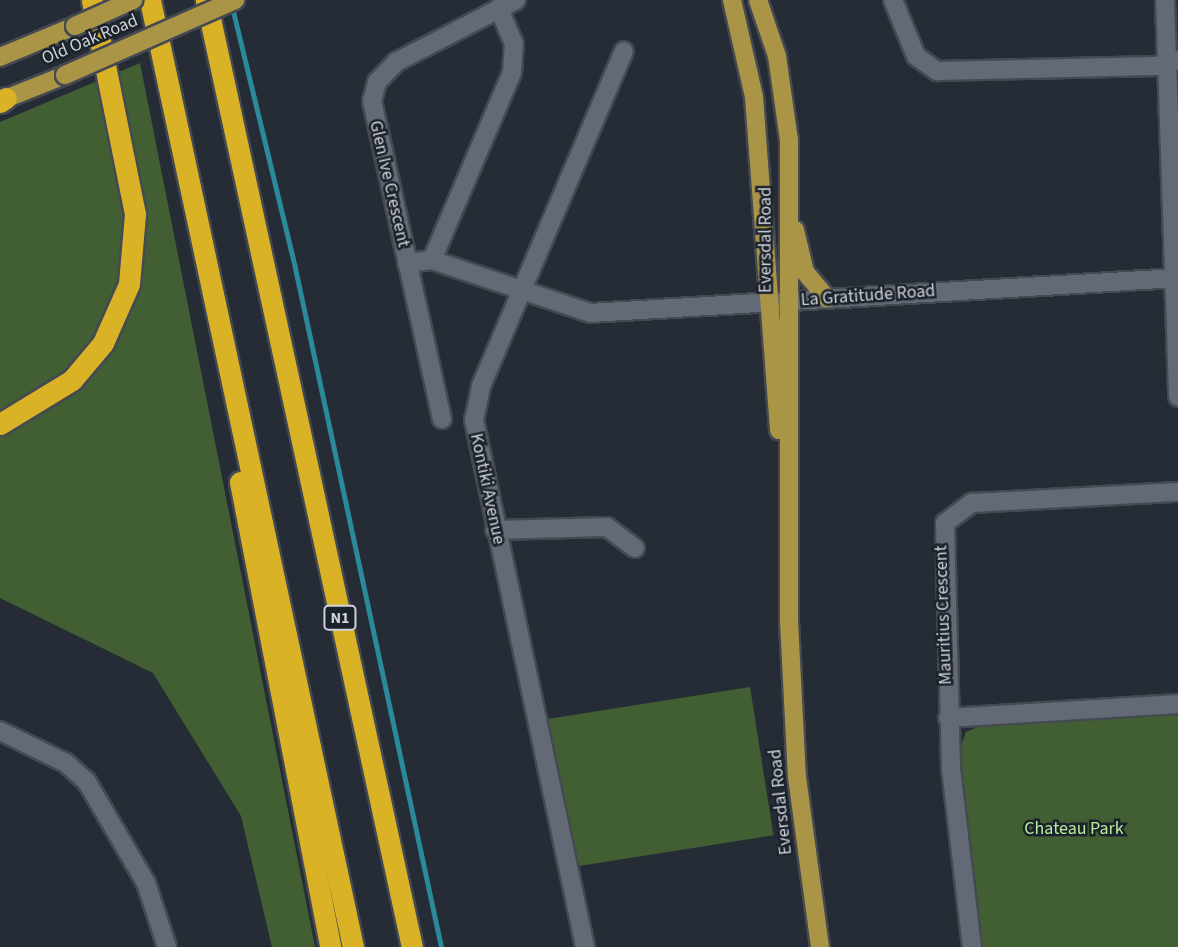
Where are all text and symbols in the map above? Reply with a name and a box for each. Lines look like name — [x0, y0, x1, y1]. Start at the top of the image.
street label: Old Oak Road — [39, 10, 141, 70]
street label: Glen Ive Crescent — [364, 119, 414, 249]
street label: Eversdal Road — [755, 187, 777, 293]
street label: La Gratitude Road — [800, 281, 936, 311]
street label: Kontiki Avenue — [465, 432, 509, 546]
street label: Mauritius Crescent — [931, 545, 957, 685]
road number: N1 — [322, 606, 358, 631]
street label: Eversdal Road — [765, 748, 797, 856]
park label: Chateau Park — [1024, 818, 1124, 840]

